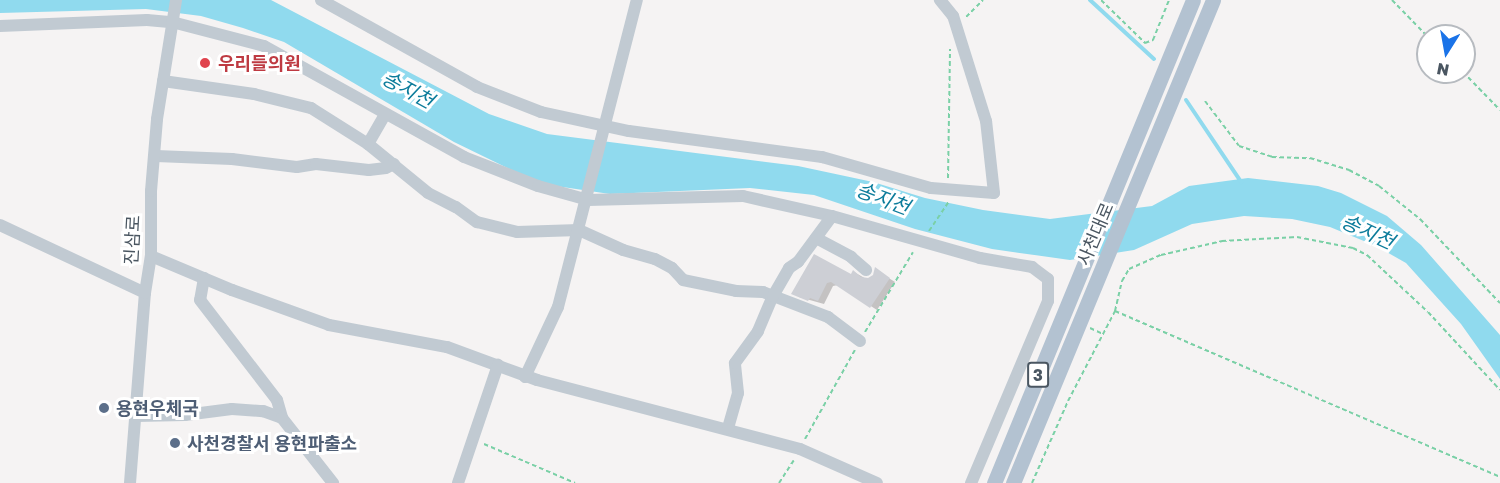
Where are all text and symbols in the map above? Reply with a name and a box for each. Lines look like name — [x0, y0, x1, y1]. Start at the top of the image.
north arrow — [1416, 24, 1476, 84]
place label: 우리들의원 — [218, 52, 301, 74]
marker: 우리들의원 — [196, 54, 214, 72]
text: N — [1435, 59, 1451, 81]
water label: 송지천 — [378, 65, 438, 113]
water label: 송지천 — [853, 177, 913, 219]
street label: 사천대로 — [1072, 199, 1118, 269]
water label: 송지천 — [1338, 208, 1398, 254]
street label: 진삼로 — [120, 215, 144, 265]
road number: 3 — [1026, 362, 1050, 388]
place label: 용현우체국 — [116, 397, 199, 419]
marker: 용현우체국 — [97, 401, 111, 415]
place label: 사천경찰서 용현파출소 — [187, 432, 357, 454]
marker: 사천경찰서 용현파출소 — [168, 436, 182, 450]

